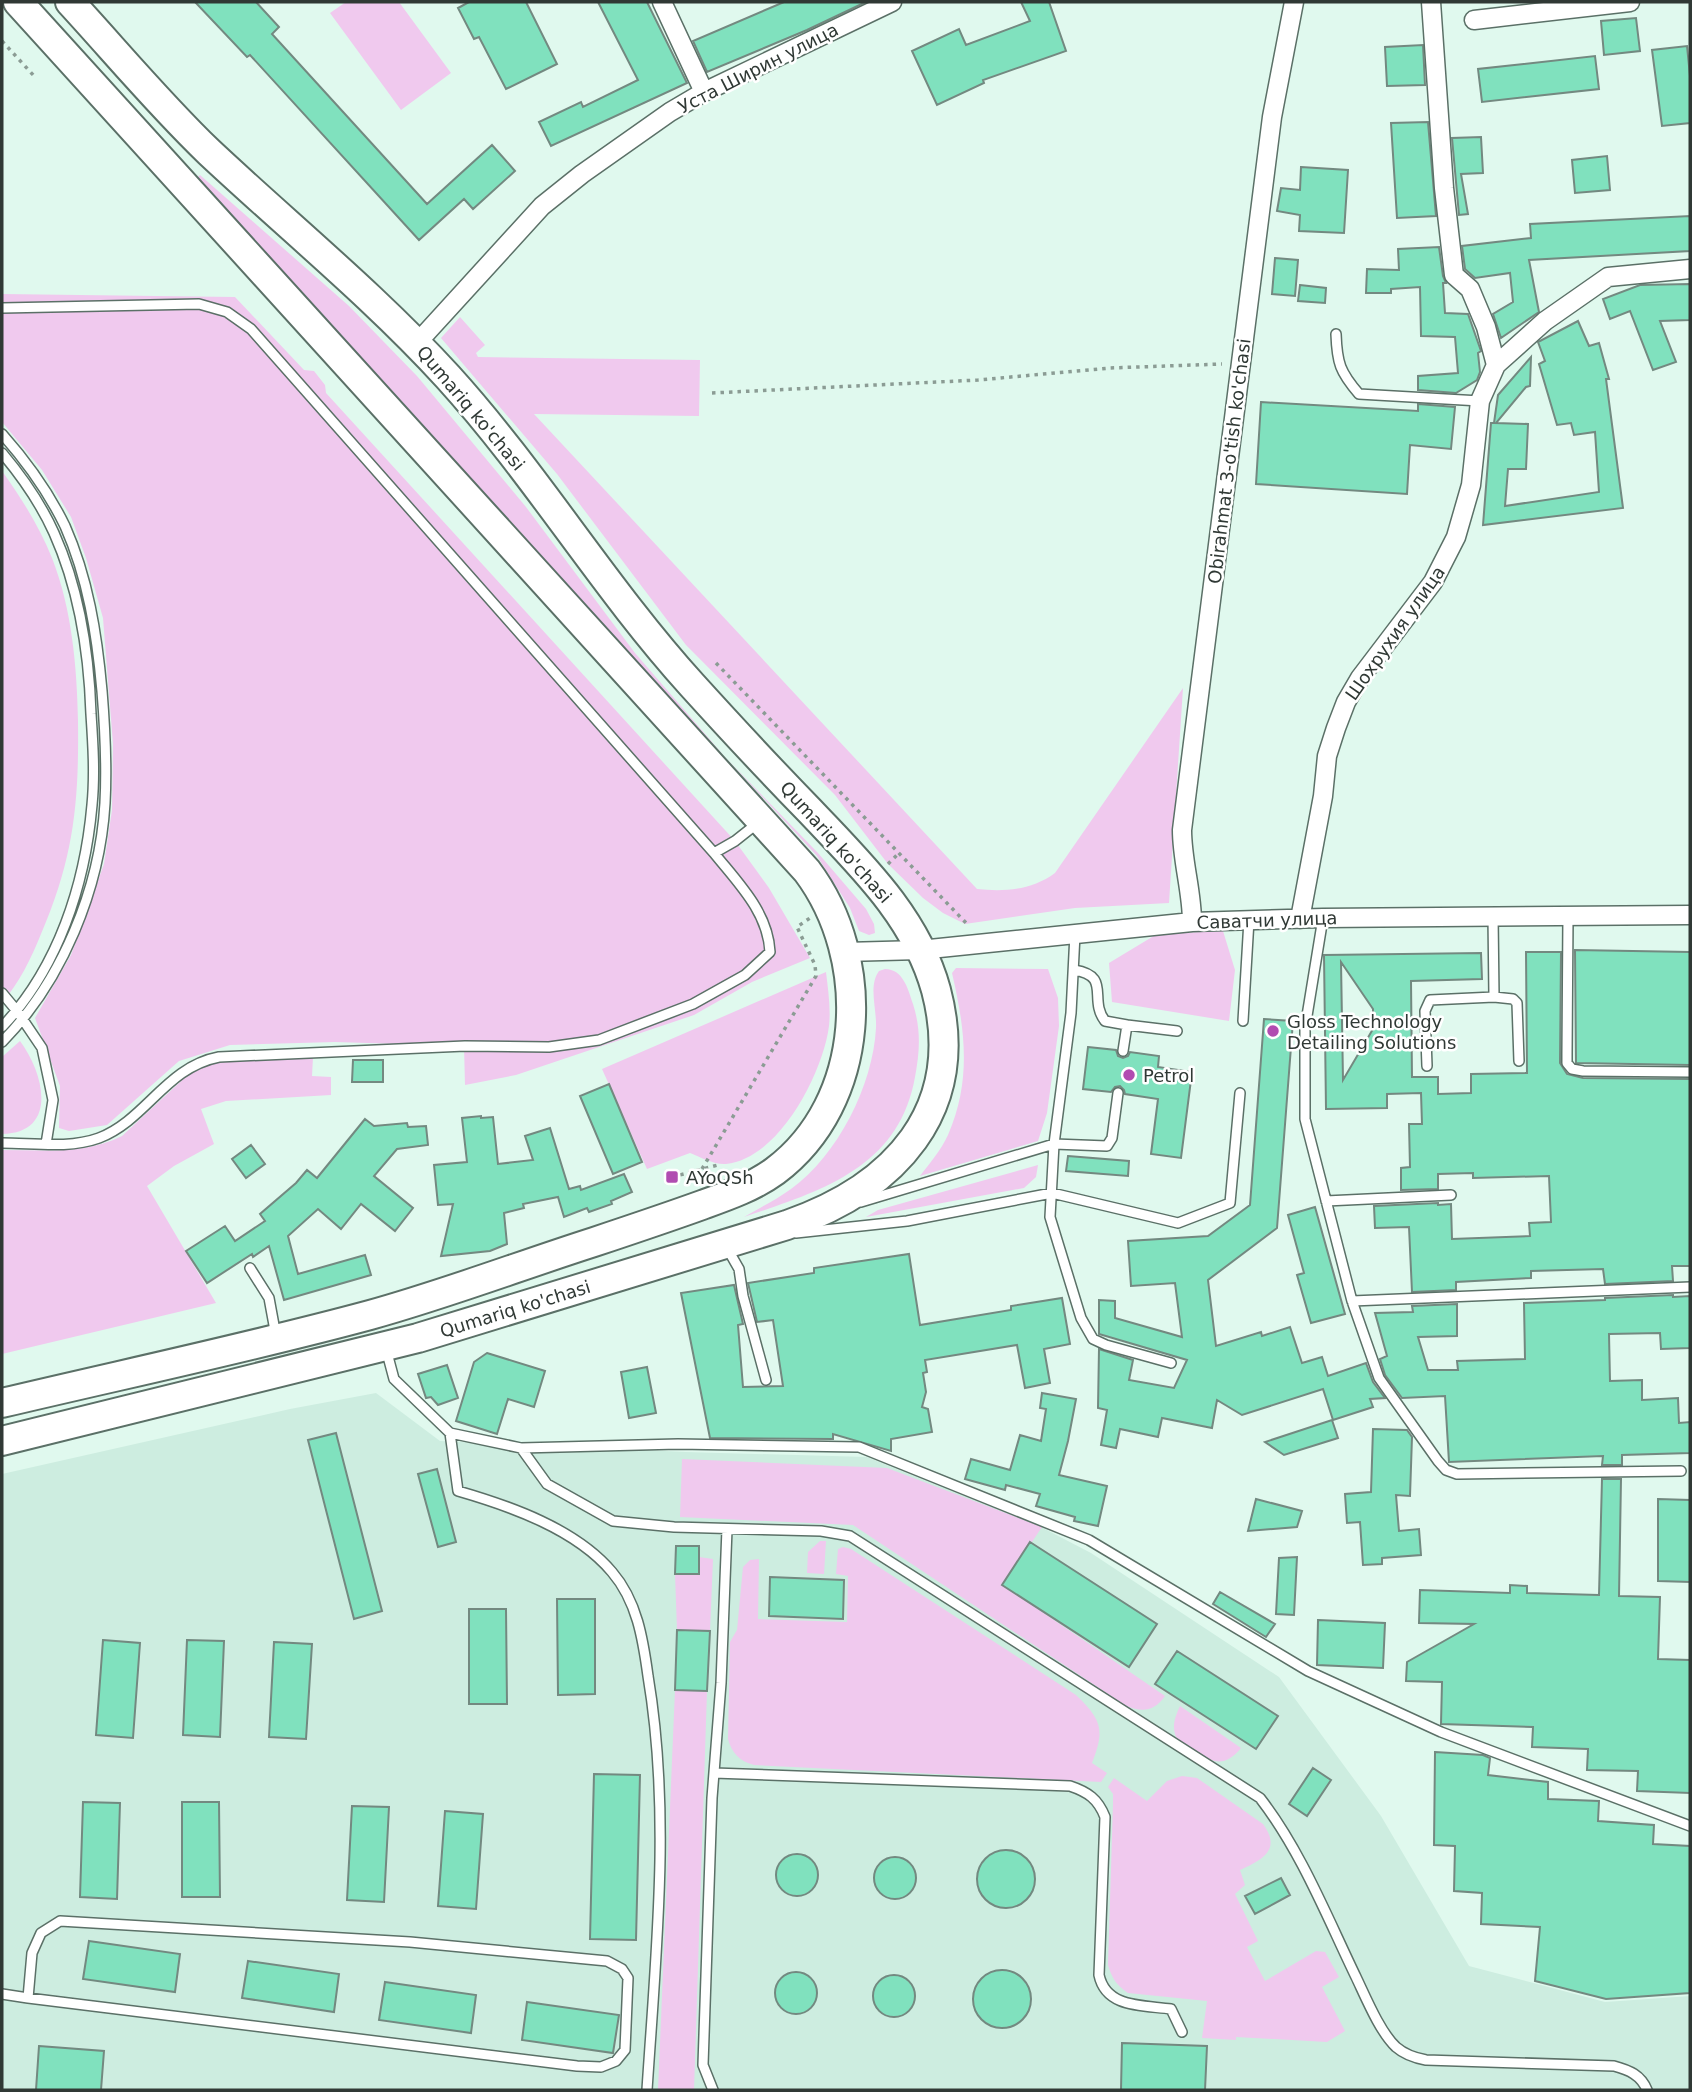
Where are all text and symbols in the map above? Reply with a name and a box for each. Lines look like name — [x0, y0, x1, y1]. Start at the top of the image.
street label: Уста Ширин улица — [674, 19, 842, 117]
street label: Obirahmat 3-o'tish ko'chasi — [1204, 337, 1254, 585]
street label: Qumariq ko'chasi — [413, 341, 529, 475]
street label: Шохрухия улица — [1341, 562, 1449, 704]
street label: Qumariq ko'chasi — [776, 777, 896, 907]
street label: Саватчи улица — [1196, 907, 1338, 933]
place label: Gloss Technology Detailing Solutions — [1287, 1011, 1456, 1053]
marker: Gloss Technology Detailing Solutions — [1265, 1023, 1281, 1039]
place label: Petrol — [1143, 1065, 1194, 1086]
marker: Petrol — [1121, 1067, 1137, 1083]
place label: AYoQSh — [686, 1167, 754, 1188]
marker: AYoQSh — [664, 1169, 680, 1185]
street label: Qumariq ko'chasi — [437, 1275, 593, 1341]

